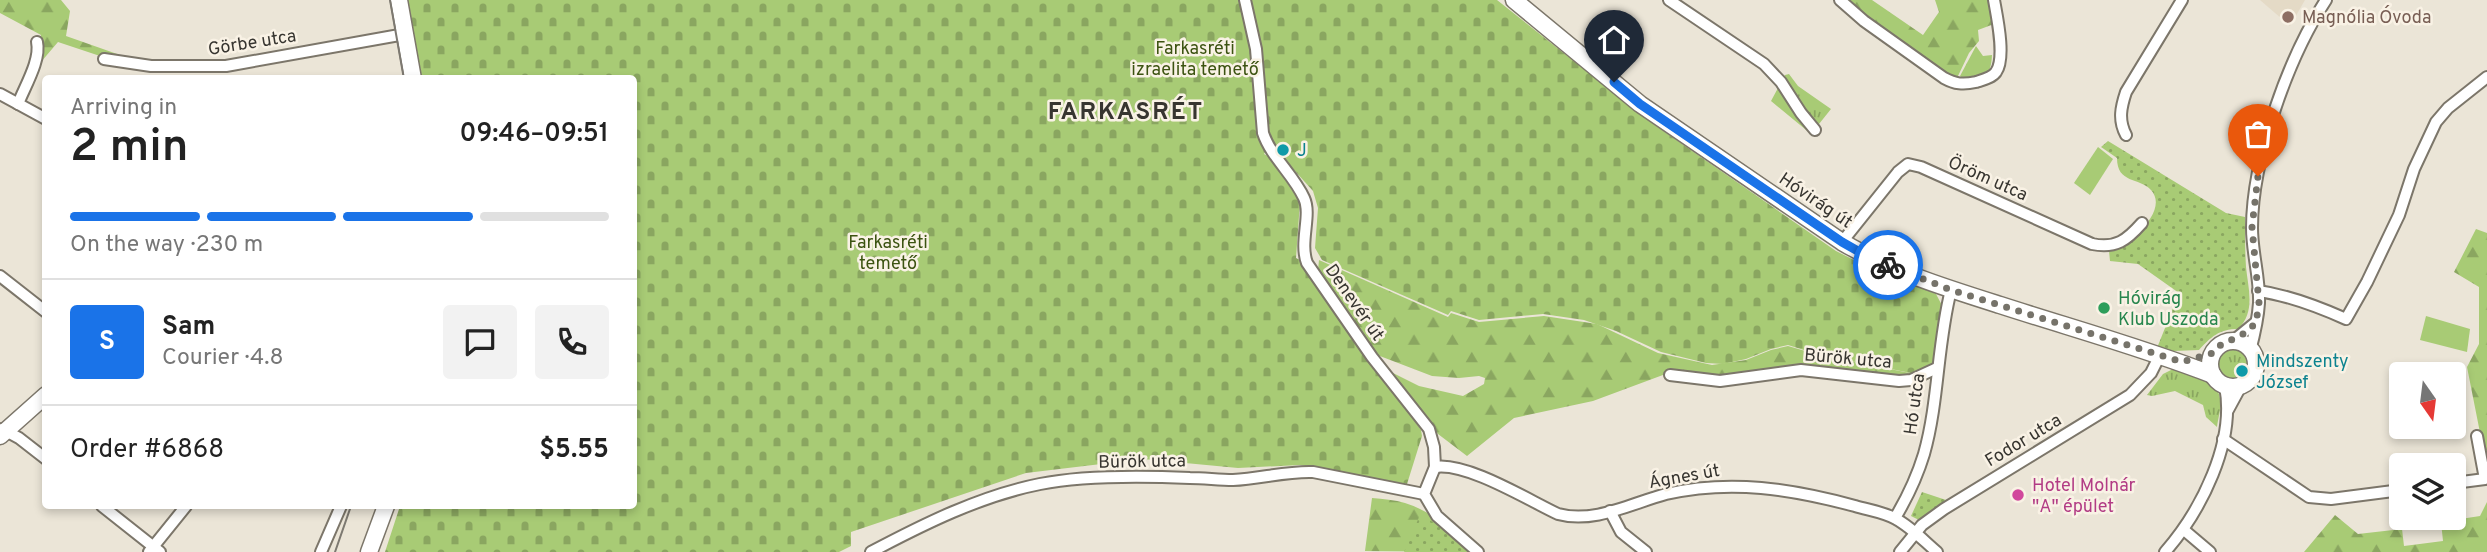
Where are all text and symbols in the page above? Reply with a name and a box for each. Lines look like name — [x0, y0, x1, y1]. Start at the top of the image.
place label: Magnólia Óvoda — [2302, 5, 2431, 30]
marker: Magnólia Óvoda — [2280, 9, 2296, 25]
pin — [1584, 10, 1644, 82]
icon: home — [1595, 21, 1633, 59]
street label: Görbe utca — [207, 25, 298, 62]
park label: Farkasréti izraelita temető — [1131, 38, 1260, 82]
text: Arriving in — [70, 94, 177, 123]
district label: FARKASRÉT — [1048, 96, 1204, 128]
pin — [2228, 104, 2288, 176]
icon: bag — [2239, 115, 2277, 153]
text: 09:46–09:51 — [460, 118, 609, 151]
text: 2 min — [70, 119, 189, 178]
place label: J — [1297, 140, 1307, 163]
marker: J — [1275, 142, 1291, 158]
street label: Öröm utca — [1944, 150, 2032, 207]
street label: Hóvirág út — [1774, 168, 1857, 234]
courier — [1853, 230, 1923, 300]
text: On the way · 230 m — [70, 231, 263, 260]
park label: Farkasréti temető — [848, 232, 928, 276]
icon: bike — [1869, 246, 1907, 284]
street label: Denevér út — [1319, 260, 1389, 346]
place label: Hóvirág Klub Uszoda — [2118, 288, 2218, 332]
marker: Hóvirág Klub Uszoda — [2096, 300, 2112, 316]
button: chat — [443, 305, 517, 379]
button: phone — [535, 305, 609, 379]
text: Sam — [162, 311, 215, 344]
text: S — [99, 326, 115, 359]
text: Courier · 4.8 — [162, 344, 283, 373]
street label: Bürök utca — [1803, 344, 1893, 375]
place label: Mindszenty József — [2256, 351, 2348, 395]
north arrow — [2389, 362, 2466, 439]
map controls — [2389, 362, 2466, 530]
marker: Mindszenty József — [2234, 363, 2250, 379]
street label: Hó utca — [1900, 372, 1931, 436]
street label: Fodor utca — [1981, 409, 2066, 473]
text: Order #6868 — [70, 434, 224, 467]
text: $5.55 — [539, 434, 609, 467]
street label: Bürök utca — [1098, 450, 1186, 475]
button: layers — [2389, 453, 2466, 530]
street label: Ágnes út — [1647, 458, 1722, 495]
place label: Hotel Molnár "A" épület — [2032, 475, 2136, 519]
marker: Hotel Molnár "A" épület — [2010, 487, 2026, 503]

